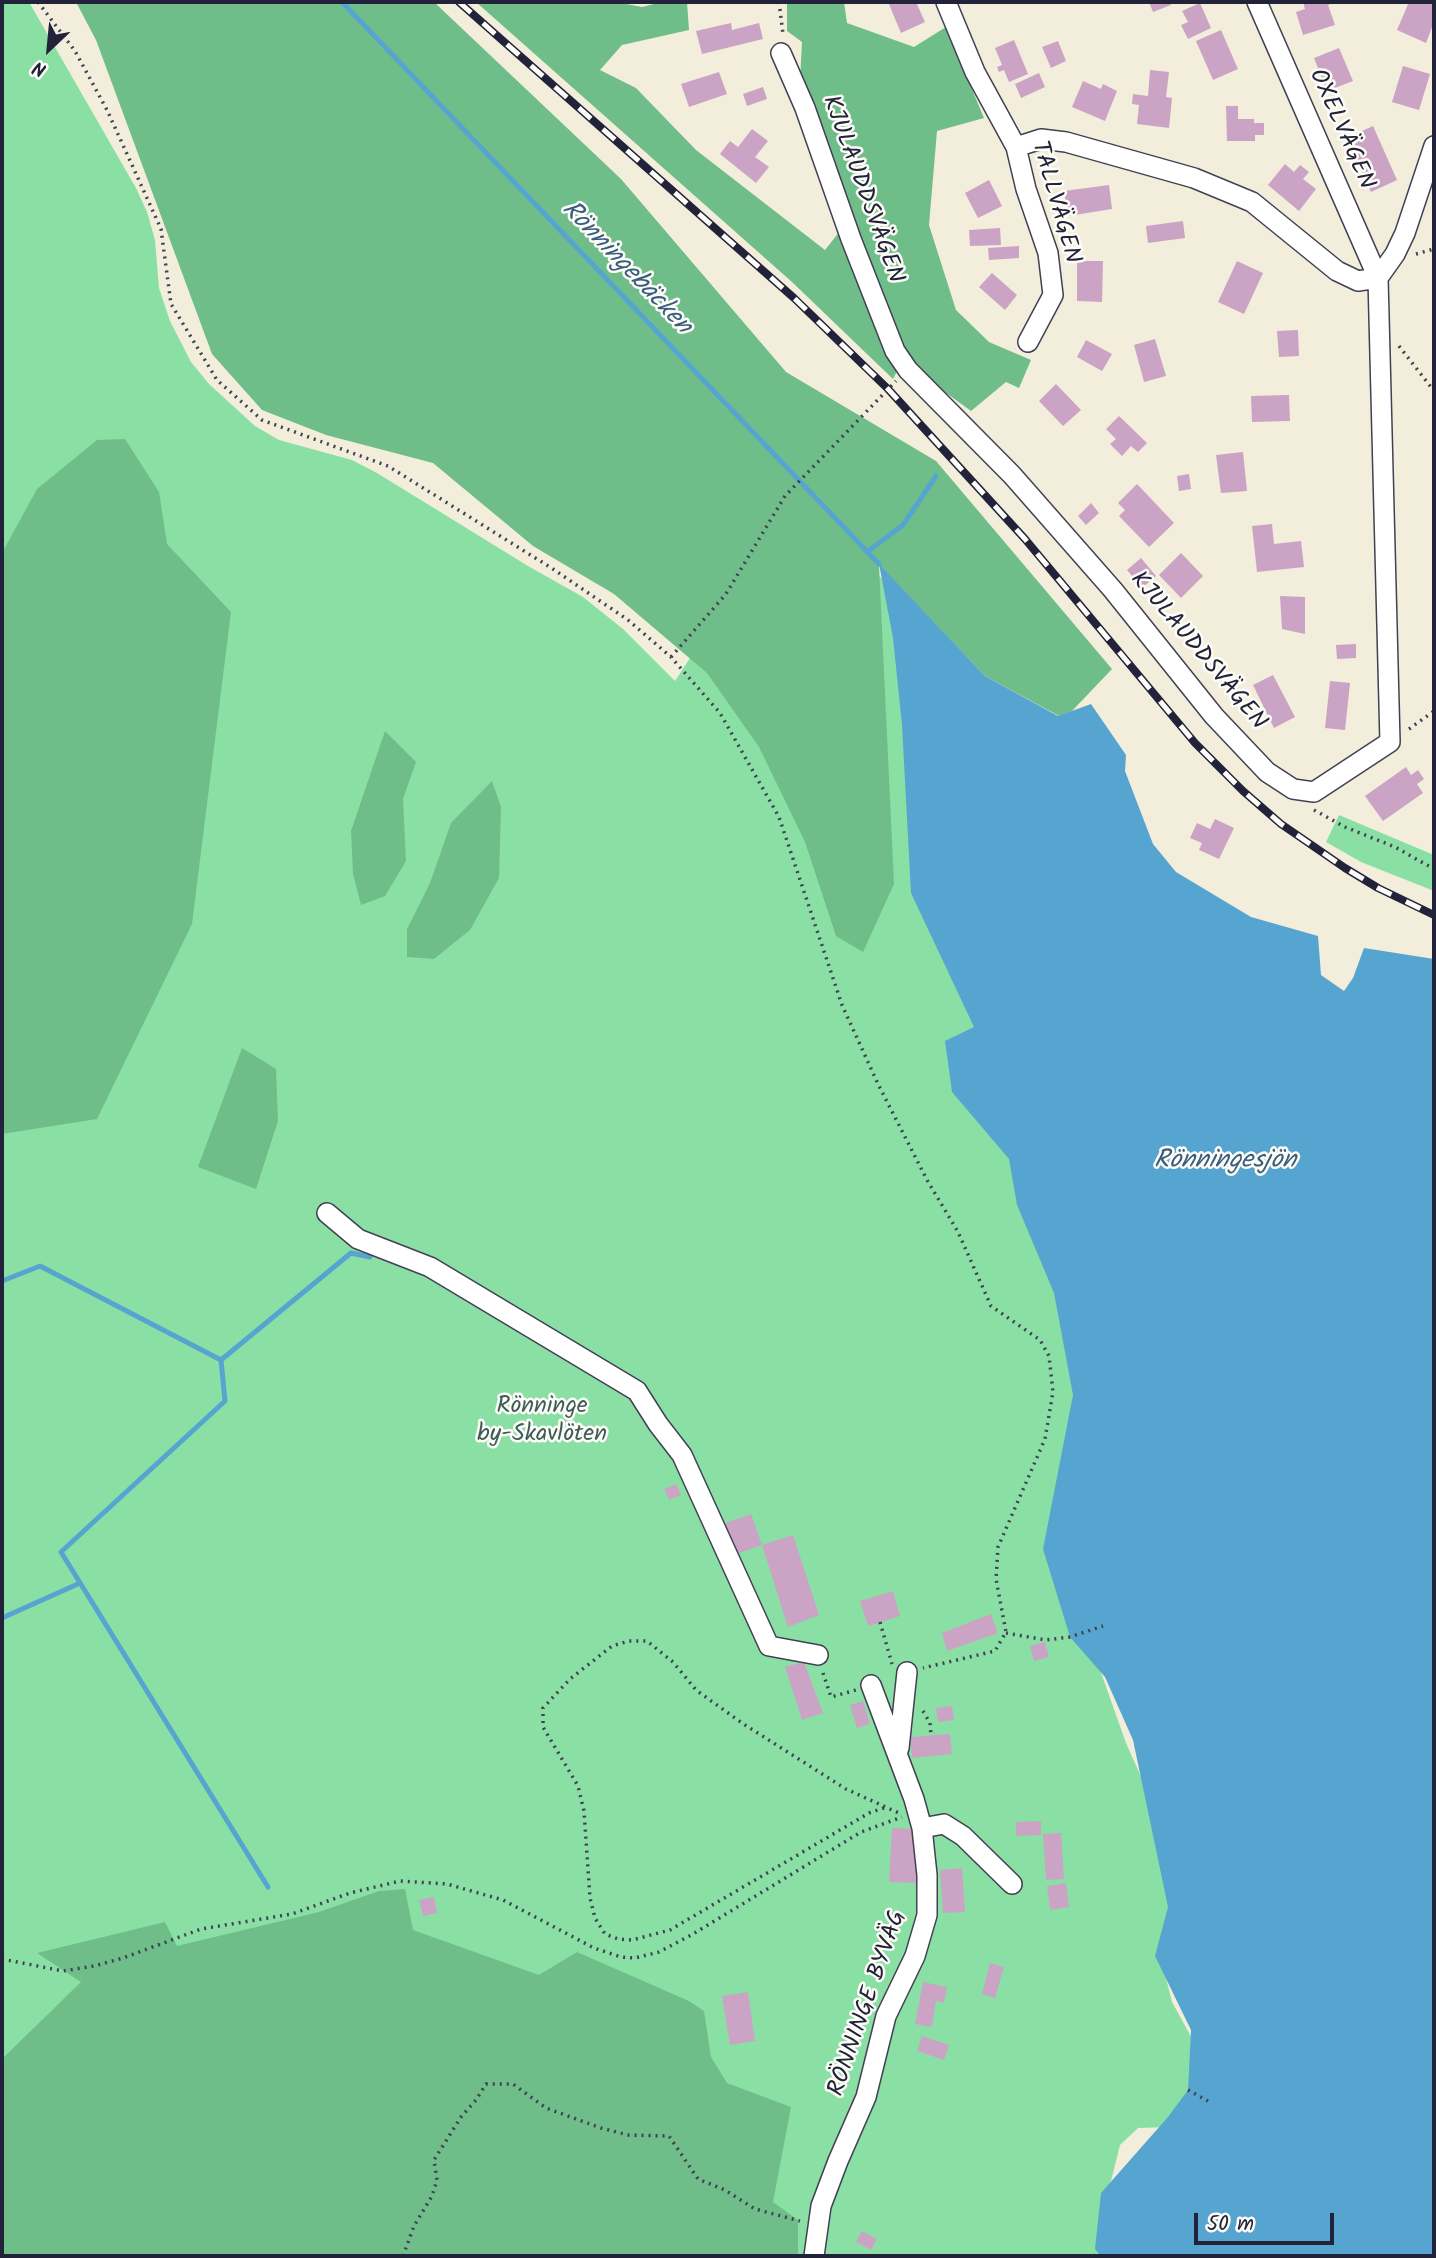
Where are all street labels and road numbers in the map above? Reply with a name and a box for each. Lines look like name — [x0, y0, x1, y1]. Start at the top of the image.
street label: OXELVÄGEN — [1301, 65, 1379, 195]
street label: KJULAUDDSVÄGEN — [814, 92, 908, 288]
street label: TALLVÄGEN — [1023, 138, 1085, 268]
street label: KJULAUDDSVÄGEN — [1122, 567, 1272, 737]
street label: RÖNNINGE BYVÄG — [824, 1907, 914, 2101]

